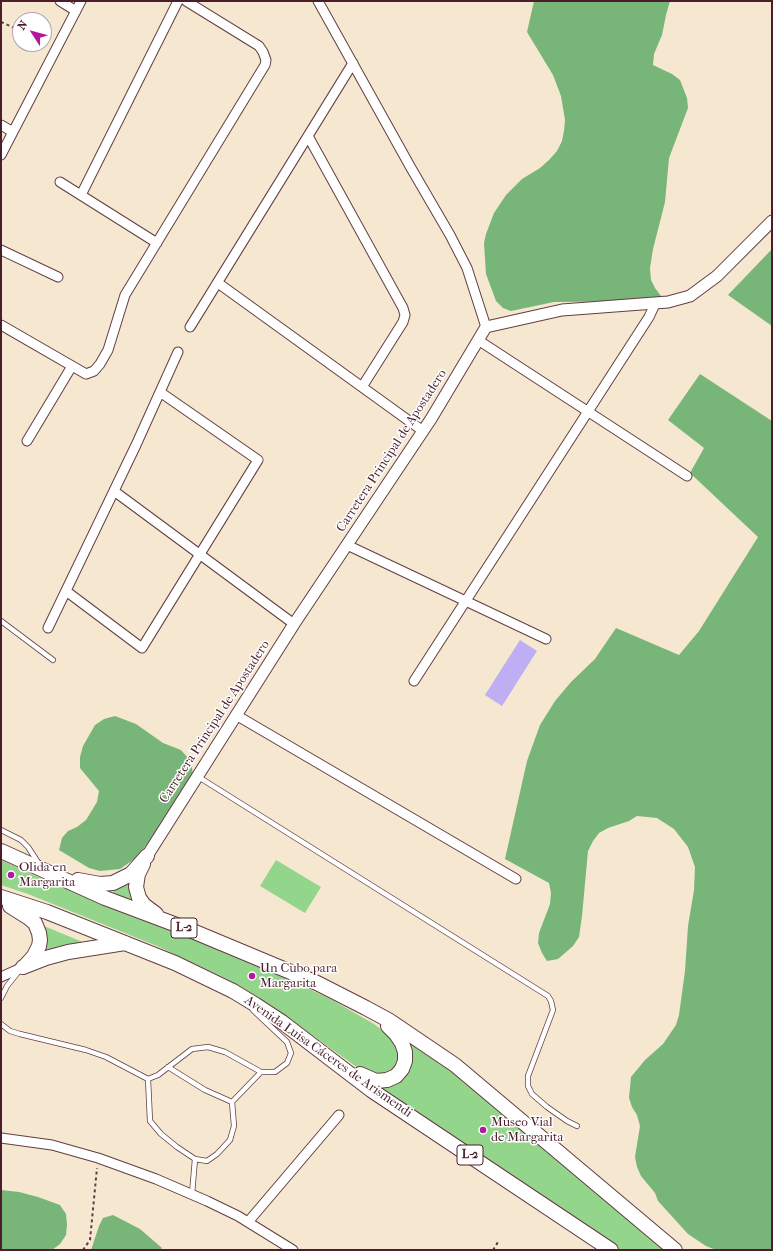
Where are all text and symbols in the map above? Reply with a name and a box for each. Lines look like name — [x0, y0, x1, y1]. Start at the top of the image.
north arrow — [12, 12, 52, 52]
text: N — [15, 18, 30, 32]
street label: Carretera Principal de Apostadero — [334, 367, 450, 535]
street label: Carretera Principal de Apostadero — [157, 638, 273, 806]
place label: Olida en Margarita — [19, 860, 75, 891]
marker: Olida en Margarita — [6, 870, 16, 880]
road number: L-2 — [171, 918, 197, 938]
place label: Un Cubo para Margarita — [260, 961, 337, 992]
marker: Un Cubo para Margarita — [247, 971, 257, 981]
street label: Avenida Luisa Cáceres de Arismendi — [241, 993, 415, 1121]
place label: Museo Vial de Margarita — [491, 1115, 564, 1146]
marker: Museo Vial de Margarita — [478, 1125, 488, 1135]
road number: L-2 — [457, 1145, 483, 1165]

